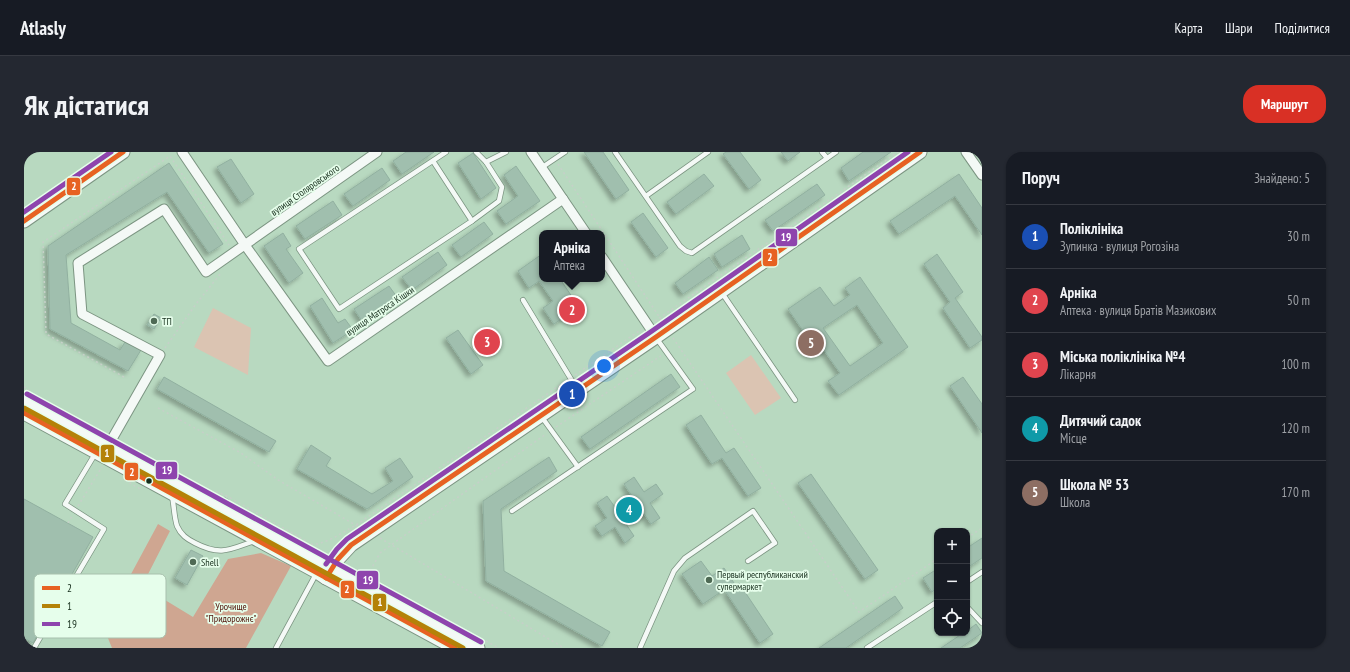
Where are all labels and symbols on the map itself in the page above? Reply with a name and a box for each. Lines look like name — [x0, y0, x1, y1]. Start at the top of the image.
street label: вулиця Столяровського — [268, 161, 342, 219]
line badge: 2 — [66, 177, 81, 196]
text: 2 — [71, 179, 77, 193]
line badge: 19 — [775, 228, 798, 247]
text: 19 — [781, 230, 791, 244]
line badge: 2 — [762, 248, 778, 267]
text: 2 — [767, 250, 773, 264]
street label: вулиця Матроса Кішки — [343, 283, 417, 339]
pin: 2 — [559, 295, 585, 325]
place label: ТП — [162, 315, 172, 328]
marker: ТП — [149, 316, 159, 326]
pin: 3 — [474, 327, 500, 357]
pin: 5 — [798, 328, 824, 358]
your location — [594, 356, 614, 376]
pin: 1 — [559, 379, 585, 409]
line badge: 1 — [100, 444, 115, 463]
text: 1 — [104, 446, 110, 460]
line badge: 19 — [155, 461, 178, 480]
line badge: 2 — [124, 462, 139, 481]
text: 19 — [162, 463, 172, 477]
text: 2 — [129, 465, 135, 479]
unlabelled marker — [144, 476, 154, 486]
pin: 4 — [616, 495, 642, 525]
place label: Shell — [201, 556, 219, 569]
marker: Shell — [188, 557, 198, 567]
place label: Первый республиканский супермаркет — [717, 568, 808, 593]
line badge: 19 — [356, 570, 379, 590]
text: 19 — [363, 573, 373, 587]
legend — [34, 574, 166, 638]
marker: Первый республиканский супермаркет — [704, 575, 714, 585]
line badge: 2 — [340, 580, 355, 599]
text: 2 — [67, 581, 72, 595]
text: 2 — [344, 582, 350, 596]
line badge: 1 — [372, 593, 387, 612]
text: 1 — [377, 595, 383, 609]
text: 1 — [67, 599, 72, 613]
park label: Урочище "Придорожнє" — [206, 600, 256, 625]
text: 19 — [67, 617, 77, 631]

